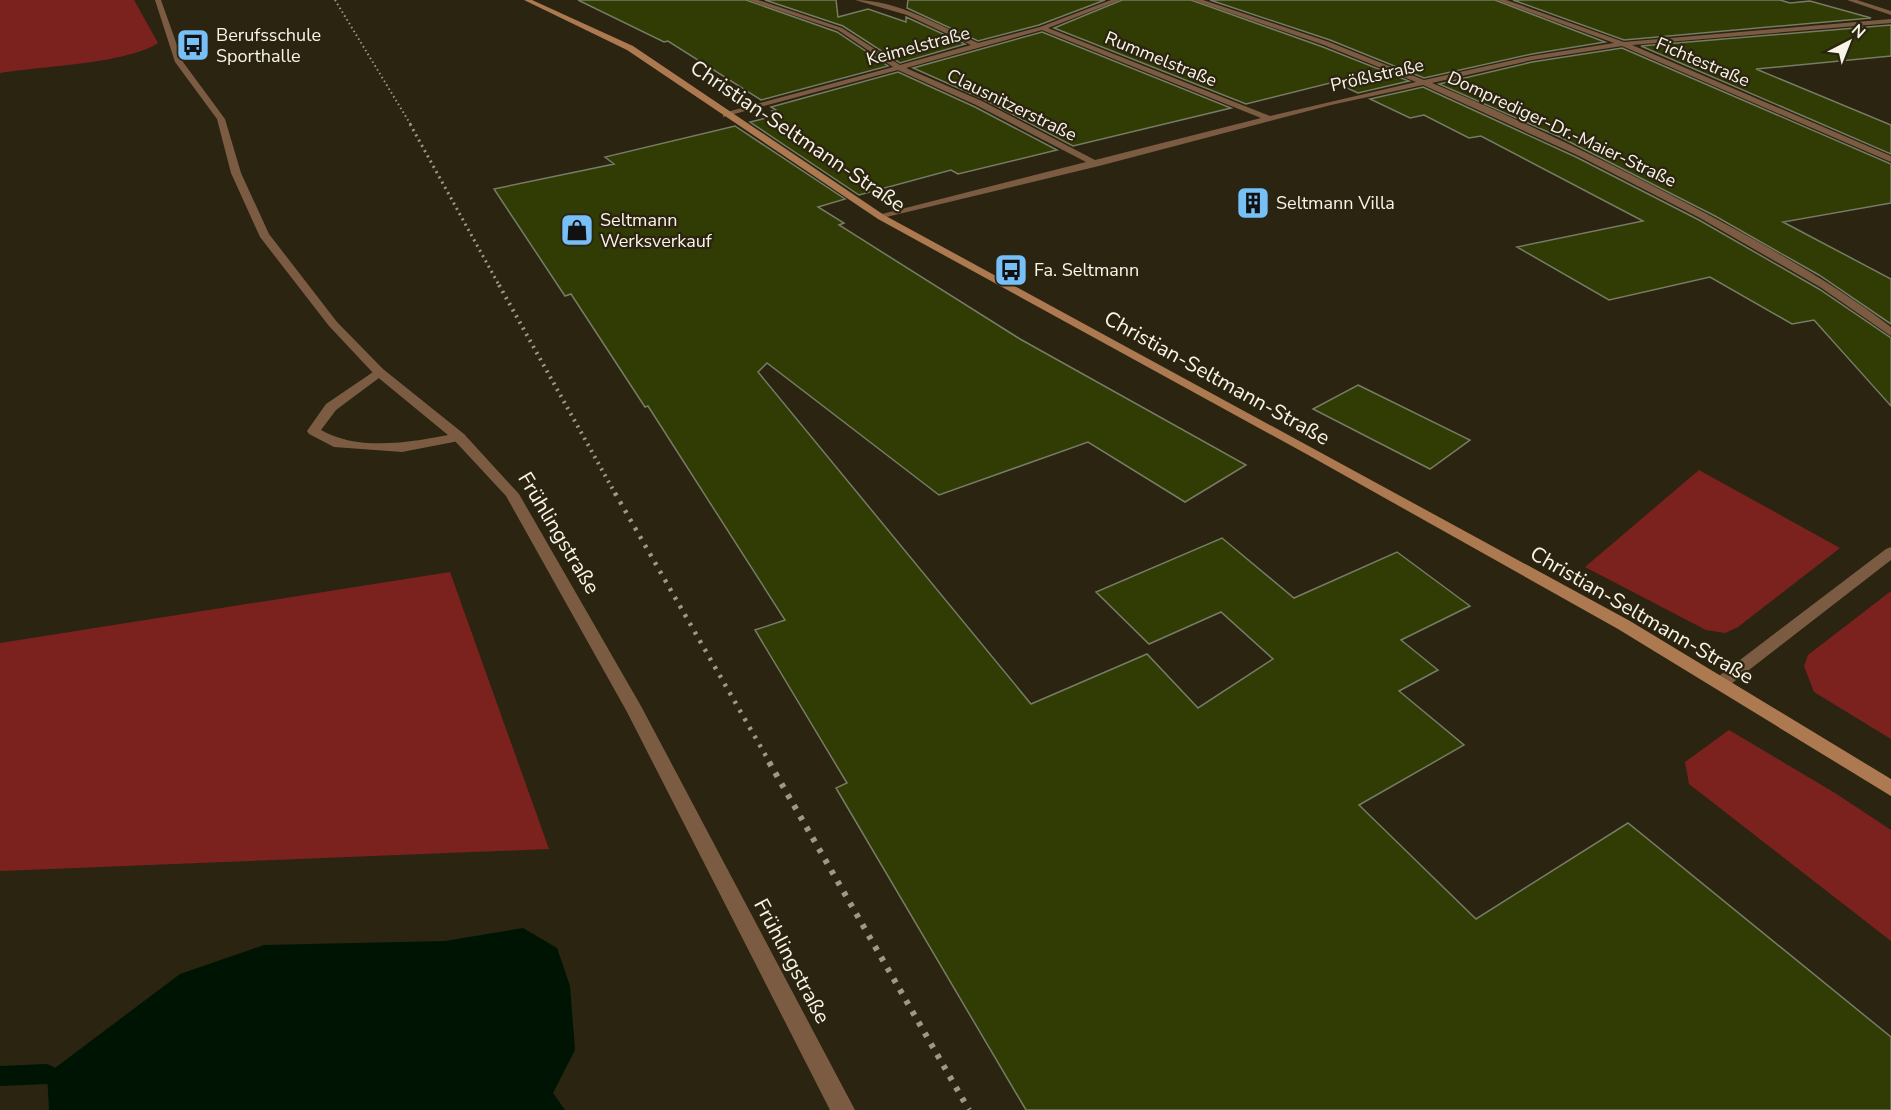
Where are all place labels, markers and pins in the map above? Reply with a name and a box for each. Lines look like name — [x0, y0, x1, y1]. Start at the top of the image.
place label: Berufsschule Sporthalle — [216, 23, 321, 68]
bus stop icon: Berufsschule Sporthalle — [175, 27, 211, 63]
building icon: Seltmann Villa — [1235, 185, 1271, 221]
place label: Seltmann Villa — [1276, 191, 1395, 215]
place label: Seltmann Werksverkauf — [600, 208, 713, 253]
shop icon: Seltmann Werksverkauf — [559, 212, 595, 248]
bus stop icon: Fa. Seltmann — [993, 252, 1029, 288]
place label: Fa. Seltmann — [1034, 258, 1139, 282]

